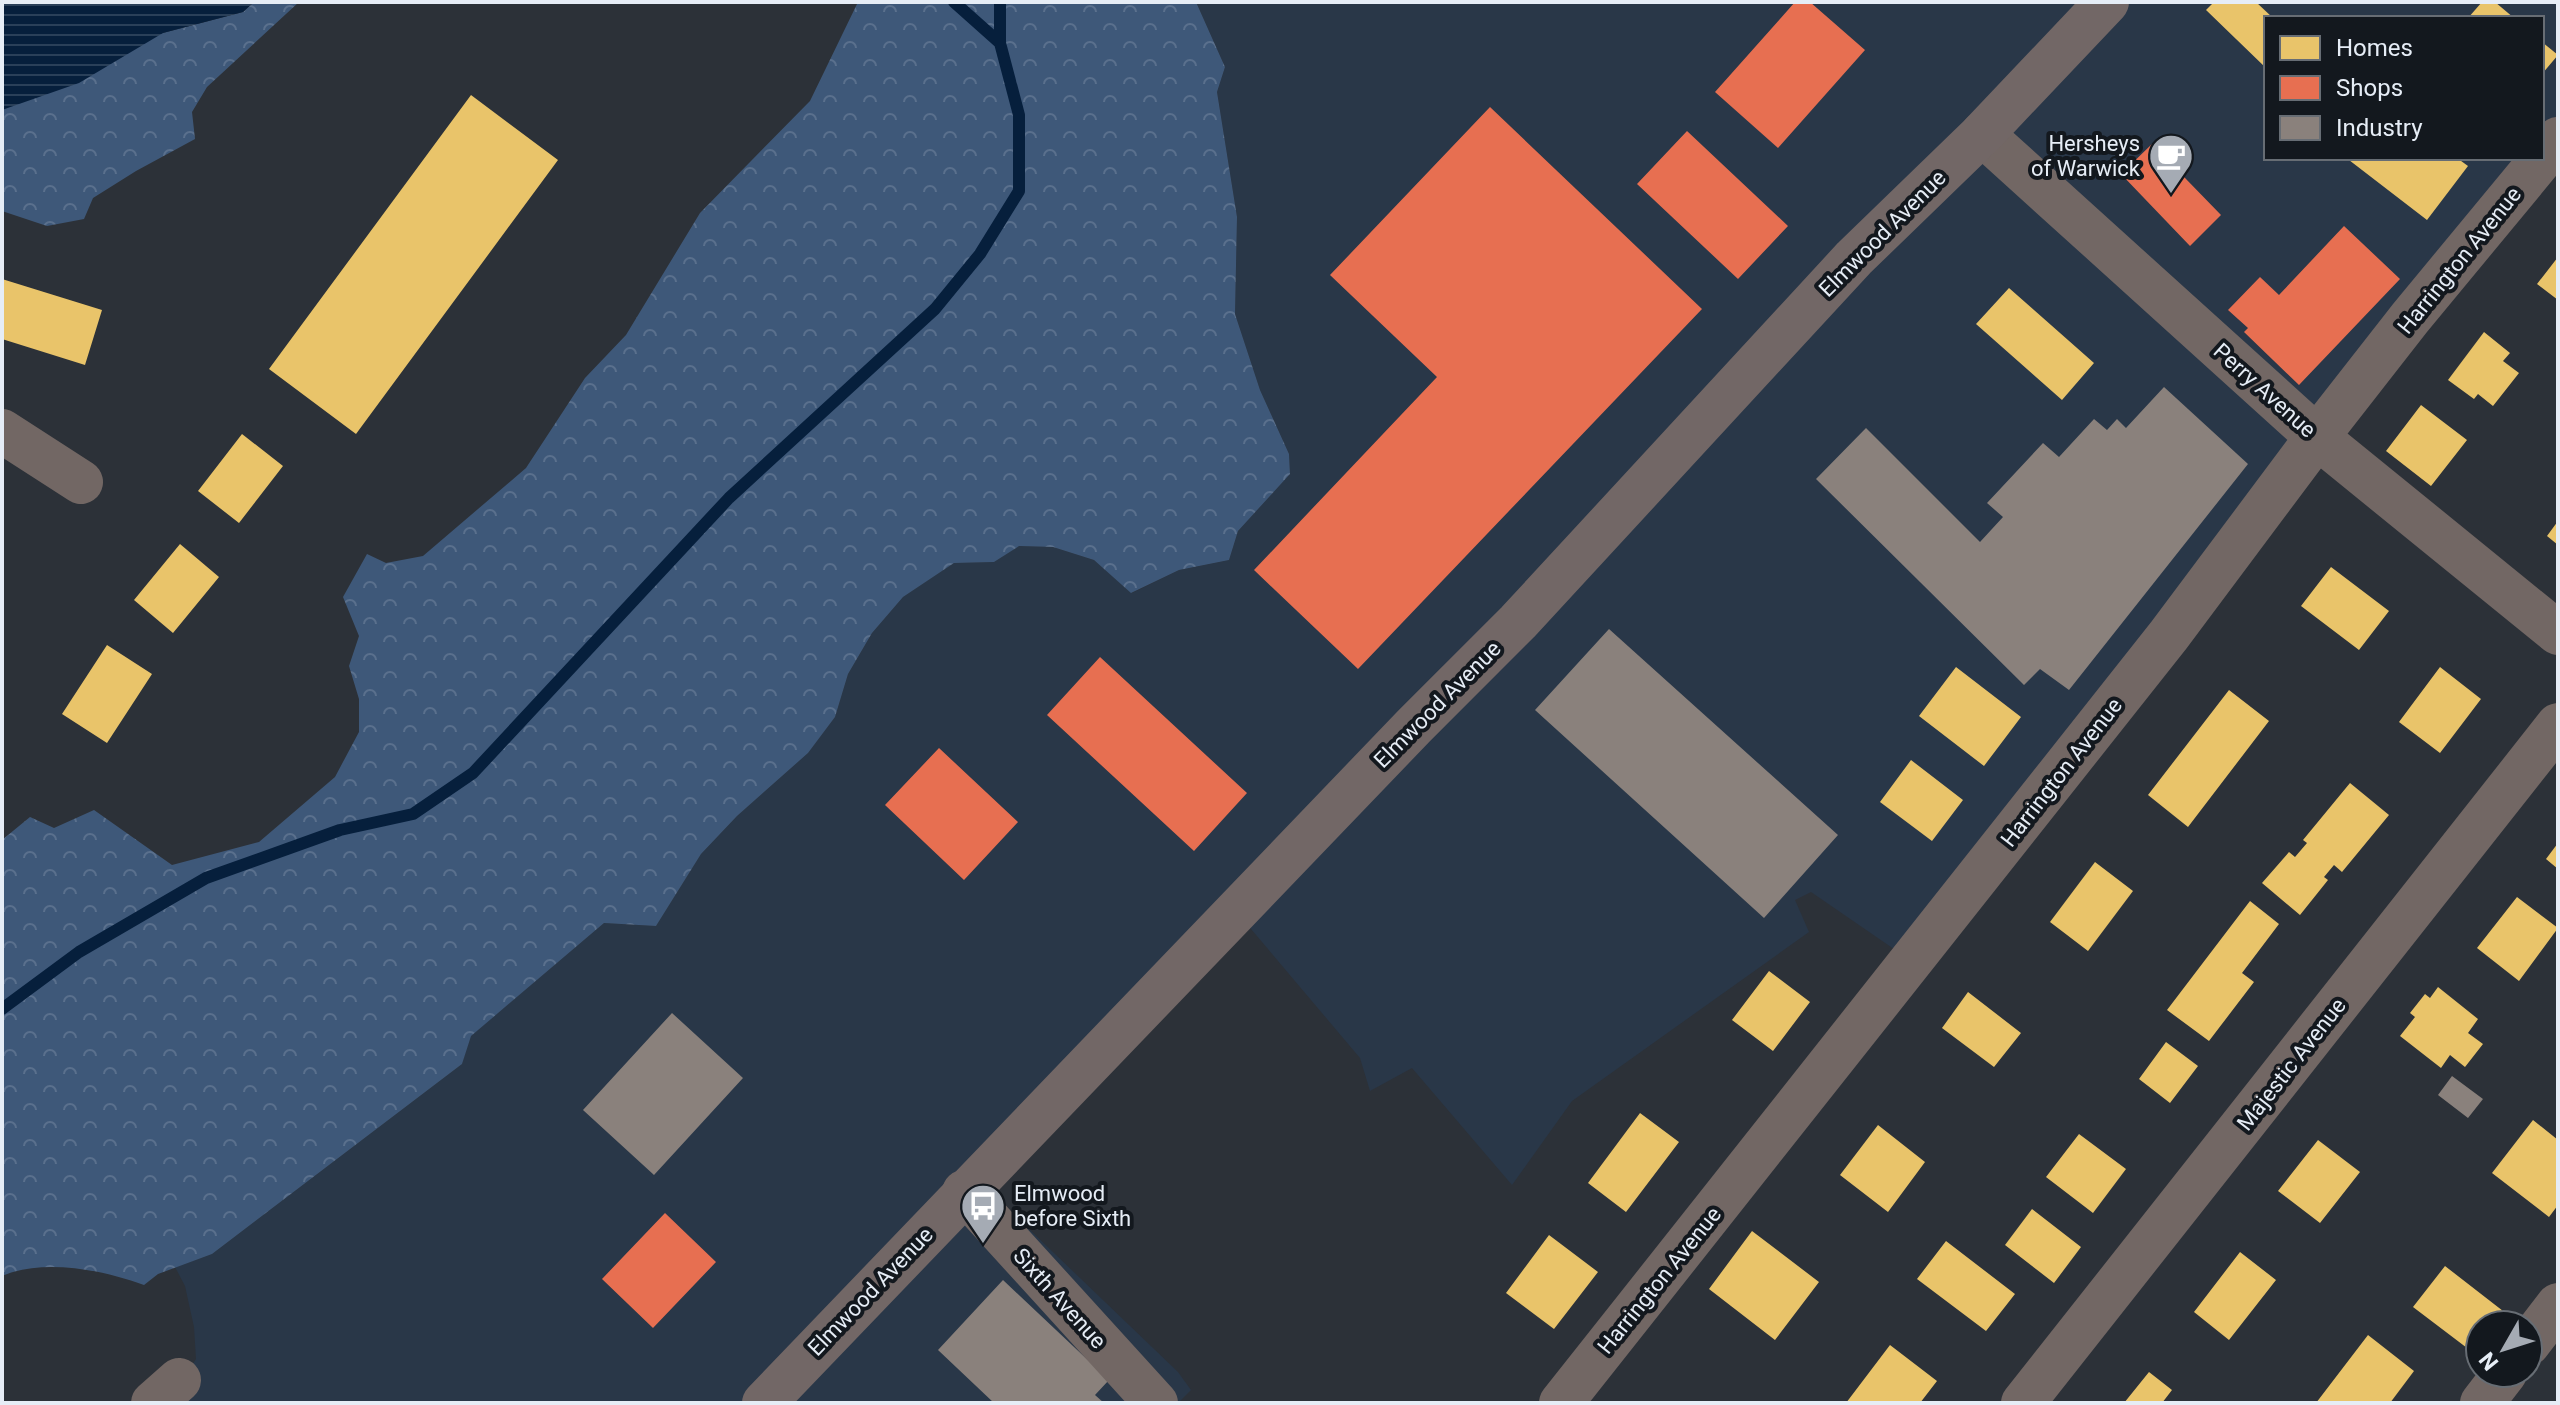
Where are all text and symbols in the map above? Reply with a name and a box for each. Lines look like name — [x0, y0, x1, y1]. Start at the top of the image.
legend — [2264, 16, 2544, 160]
text: Homes — [2336, 34, 2413, 62]
text: Shops — [2336, 74, 2403, 102]
text: Industry — [2336, 114, 2423, 142]
place label: Hersheys of Warwick — [2031, 131, 2141, 181]
cafe icon: Hersheys of Warwick — [2147, 132, 2195, 195]
street label: Elmwood Avenue — [1814, 165, 1951, 302]
street label: Harrington Avenue — [2393, 182, 2526, 339]
street label: Perry Avenue — [2209, 338, 2321, 443]
street label: Elmwood Avenue — [1369, 636, 1506, 773]
street label: Harrington Avenue — [1996, 693, 2127, 852]
street label: Majestic Avenue — [2232, 993, 2351, 1135]
place label: Elmwood before Sixth — [1014, 1181, 1131, 1231]
bus stop icon: Elmwood before Sixth — [959, 1182, 1007, 1245]
street label: Harrington Avenue — [1593, 1202, 1726, 1359]
street label: Elmwood Avenue — [803, 1222, 938, 1361]
street label: Sixth Avenue — [1008, 1243, 1111, 1354]
north arrow — [2464, 1309, 2544, 1389]
text: N — [2474, 1347, 2503, 1375]

